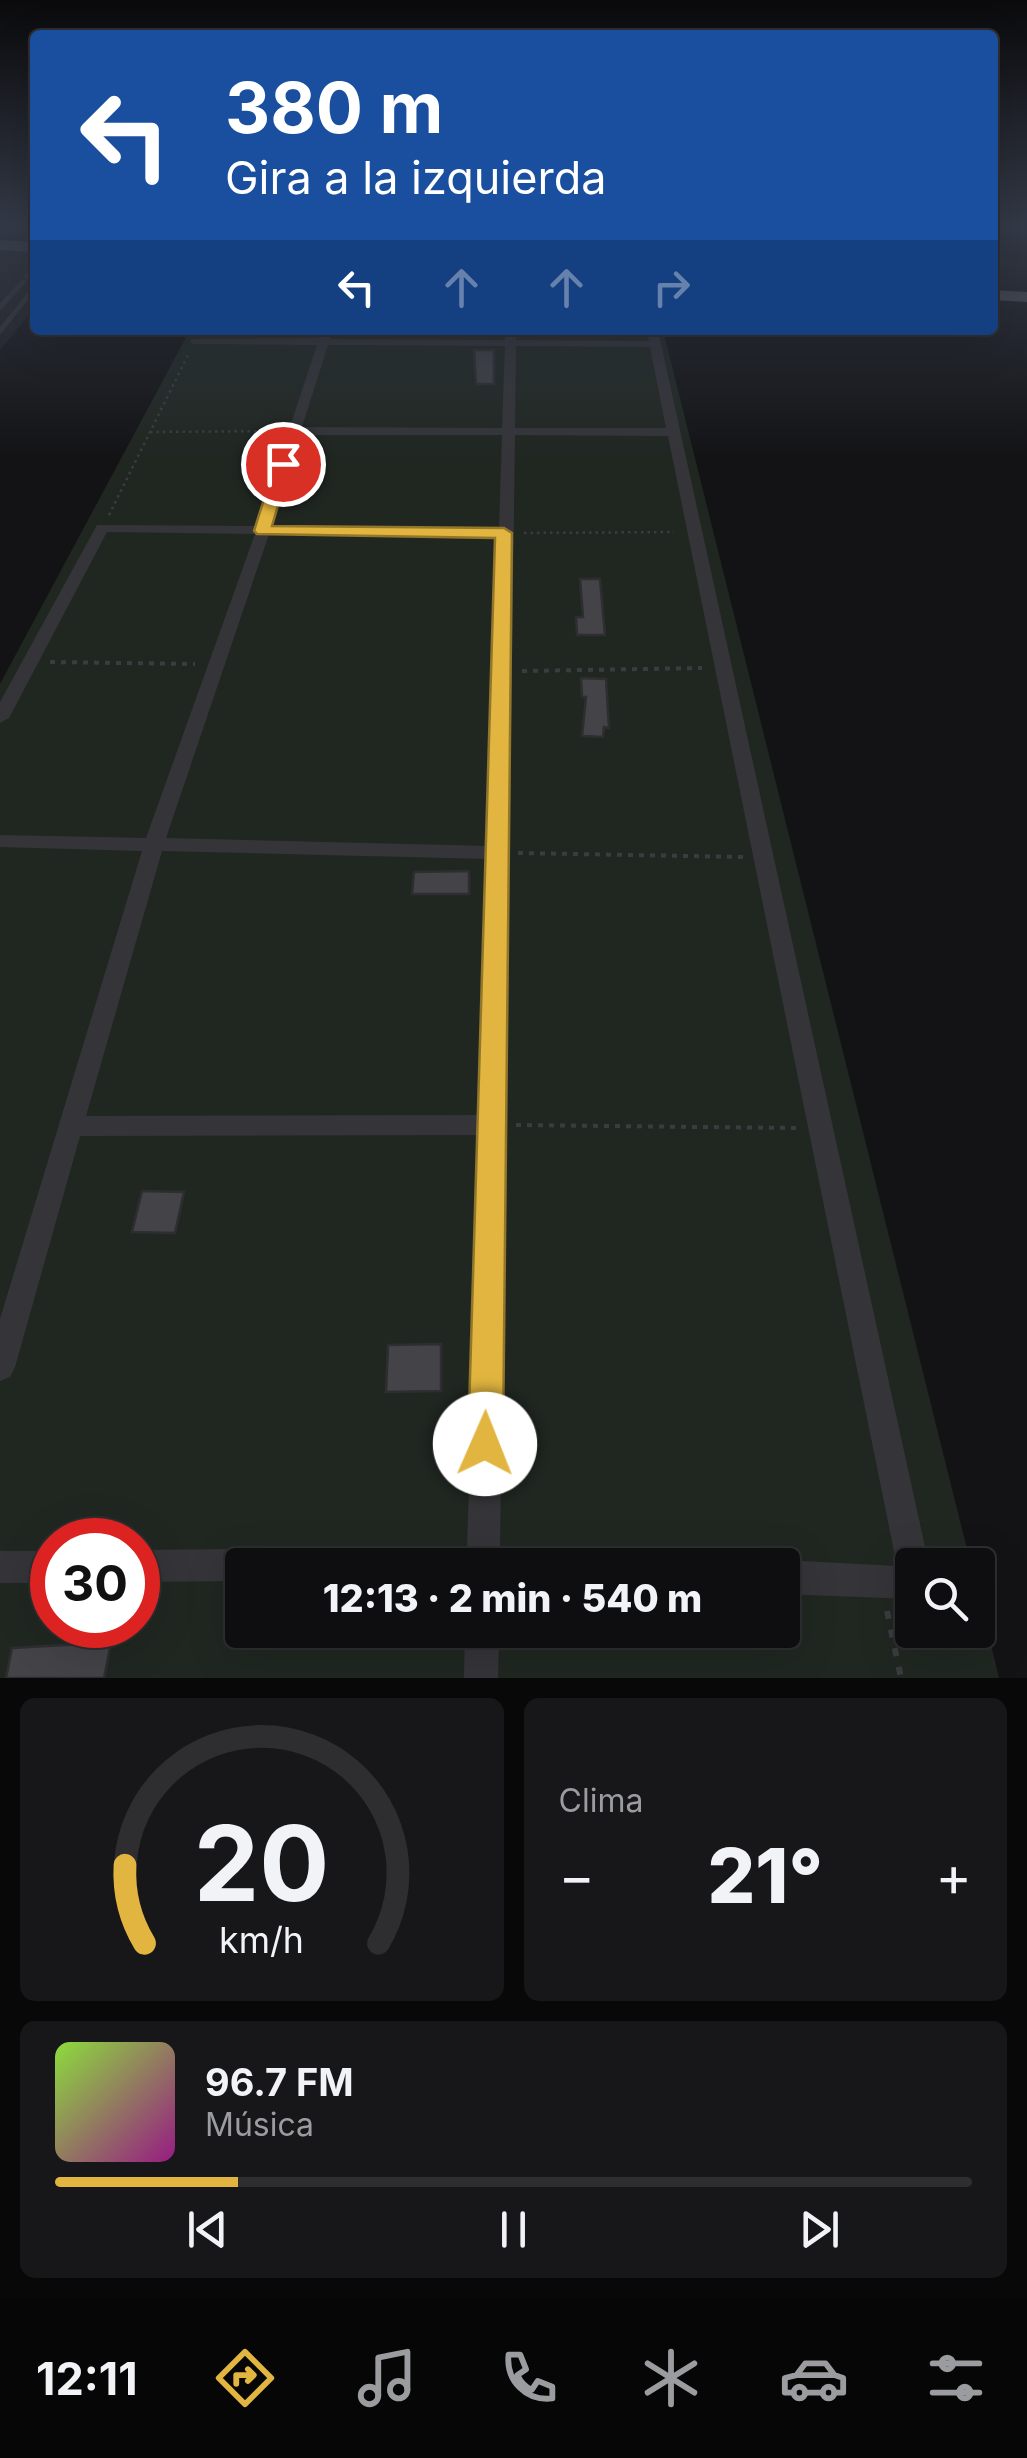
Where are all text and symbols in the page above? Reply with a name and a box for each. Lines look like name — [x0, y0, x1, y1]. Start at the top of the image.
text: 380 m — [225, 65, 443, 150]
icon: left — [60, 70, 190, 200]
text: Gira a la izquierda — [225, 150, 607, 205]
icon: left — [329, 260, 384, 315]
icon: ahead — [434, 260, 489, 315]
icon: ahead — [539, 260, 594, 315]
icon: right — [644, 260, 699, 315]
pin — [241, 422, 326, 507]
icon: arrive — [256, 437, 311, 492]
position arrow — [433, 1392, 537, 1496]
speed limit sign: 30 — [30, 1518, 160, 1648]
map controls — [895, 1548, 995, 1648]
button: search — [895, 1548, 995, 1648]
text: 12:13 · 2 min · 540 m — [323, 1575, 702, 1621]
text: Clima — [559, 1781, 643, 1820]
text: 20 — [194, 1800, 330, 1926]
text: 21° — [707, 1830, 823, 1921]
text: − — [559, 1843, 595, 1909]
text: + — [936, 1843, 972, 1909]
text: km/h — [219, 1918, 304, 1962]
text: 96.7 FM — [205, 2059, 354, 2105]
text: Música — [205, 2105, 314, 2144]
icon: previous — [180, 2202, 235, 2257]
icon: pause — [486, 2202, 541, 2257]
icon: next — [792, 2202, 847, 2257]
icon: directions — [210, 2343, 280, 2413]
icon: music — [352, 2343, 422, 2413]
icon: phone — [494, 2343, 564, 2413]
icon: climate — [636, 2343, 706, 2413]
icon: car — [779, 2343, 849, 2413]
icon: filters — [921, 2343, 991, 2413]
text: 12:11 — [36, 2351, 138, 2406]

